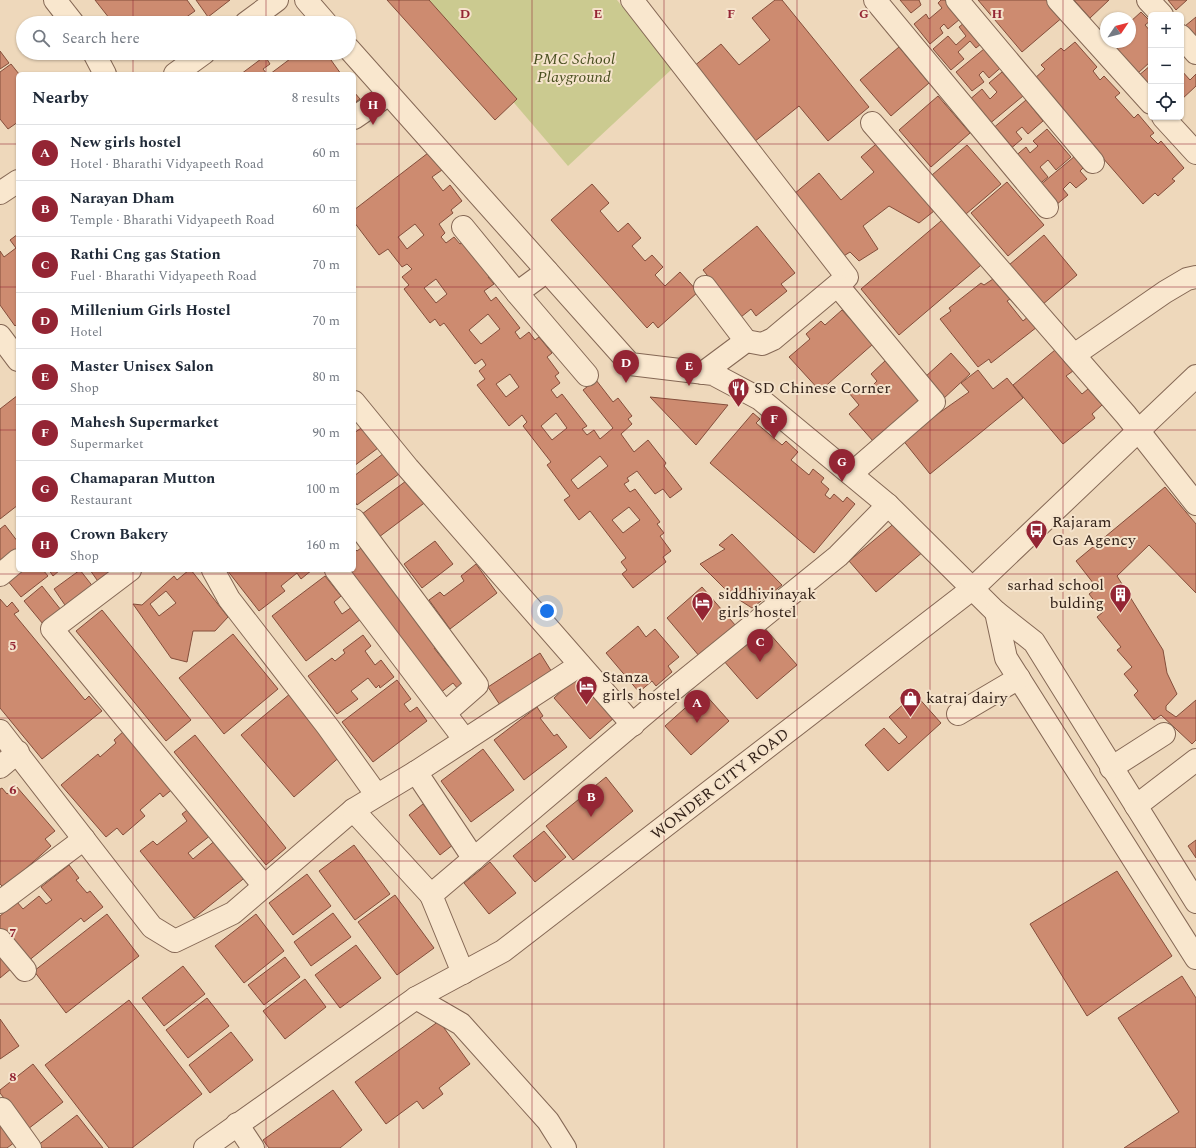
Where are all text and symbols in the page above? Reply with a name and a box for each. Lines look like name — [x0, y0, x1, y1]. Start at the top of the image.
text: D — [460, 4, 470, 24]
text: E — [594, 4, 603, 24]
text: F — [727, 4, 735, 24]
text: G — [859, 4, 869, 24]
text: H — [992, 4, 1003, 24]
north arrow — [1100, 12, 1136, 48]
map controls — [1148, 12, 1184, 120]
button: + — [1148, 12, 1184, 48]
search box — [16, 16, 356, 60]
icon: search — [30, 27, 52, 49]
text: Search here — [62, 27, 140, 50]
park label: PMC School Playground — [533, 47, 615, 89]
button: − — [1148, 48, 1184, 84]
button: locate — [1148, 84, 1184, 120]
text: Nearby — [32, 85, 88, 111]
text: 8 results — [292, 88, 340, 108]
pin: H — [360, 92, 386, 125]
text: New girls hostel — [70, 131, 181, 154]
text: A — [40, 143, 50, 163]
text: 60 m — [313, 143, 340, 163]
text: Hotel · Bharathi Vidyapeeth Road — [70, 154, 264, 174]
text: Narayan Dham — [70, 187, 174, 210]
text: B — [40, 199, 50, 219]
text: 60 m — [313, 199, 340, 219]
text: Temple · Bharathi Vidyapeeth Road — [70, 210, 274, 230]
text: Rathi Cng gas Station — [70, 243, 221, 266]
text: C — [40, 255, 50, 275]
text: 70 m — [313, 255, 340, 275]
text: Fuel · Bharathi Vidyapeeth Road — [70, 266, 257, 286]
text: Millenium Girls Hostel — [70, 299, 231, 322]
text: D — [40, 311, 50, 331]
text: 70 m — [313, 311, 340, 331]
text: Hotel — [70, 322, 102, 342]
pin: D — [613, 350, 639, 383]
pin: E — [676, 353, 702, 386]
text: Master Unisex Salon — [70, 355, 214, 378]
text: E — [41, 367, 49, 387]
text: 80 m — [313, 367, 340, 387]
restaurant icon: SD Chinese Corner — [725, 375, 751, 408]
place label: SD Chinese Corner — [754, 376, 890, 400]
text: Shop — [70, 378, 99, 398]
pin: F — [761, 406, 787, 439]
text: Mahesh Supermarket — [70, 411, 219, 434]
text: F — [41, 423, 49, 443]
text: 90 m — [313, 423, 340, 443]
text: Supermarket — [70, 434, 144, 454]
pin: G — [829, 449, 855, 482]
text: Chamaparan Mutton — [70, 467, 215, 490]
text: G — [40, 479, 50, 499]
text: 100 m — [306, 479, 340, 499]
text: Restaurant — [70, 490, 132, 510]
place label: Rajaram Gas Agency — [1052, 510, 1137, 552]
bus stop icon: Rajaram Gas Agency — [1024, 518, 1050, 551]
text: Crown Bakery — [70, 523, 168, 546]
text: H — [40, 535, 50, 555]
text: 160 m — [306, 535, 340, 555]
text: Shop — [70, 546, 99, 566]
place label: sarhad school bulding — [1007, 573, 1104, 615]
building icon: sarhad school bulding — [1107, 581, 1133, 614]
place label: siddhivinayak girls hostel — [718, 582, 816, 624]
hotel icon: siddhivinayak girls hostel — [690, 590, 716, 623]
your location — [537, 601, 557, 621]
pin: C — [747, 629, 773, 662]
text: 5 — [9, 636, 17, 656]
place label: Stanza girls hostel — [602, 665, 681, 707]
hotel icon: Stanza girls hostel — [573, 673, 599, 706]
shop icon: katraj dairy — [898, 685, 924, 718]
place label: katraj dairy — [926, 686, 1009, 710]
pin: A — [684, 690, 710, 723]
street label: WONDER CITY ROAD — [646, 722, 794, 846]
text: 6 — [9, 780, 17, 800]
pin: B — [578, 784, 604, 817]
text: 7 — [9, 923, 17, 943]
text: 8 — [9, 1067, 17, 1087]

